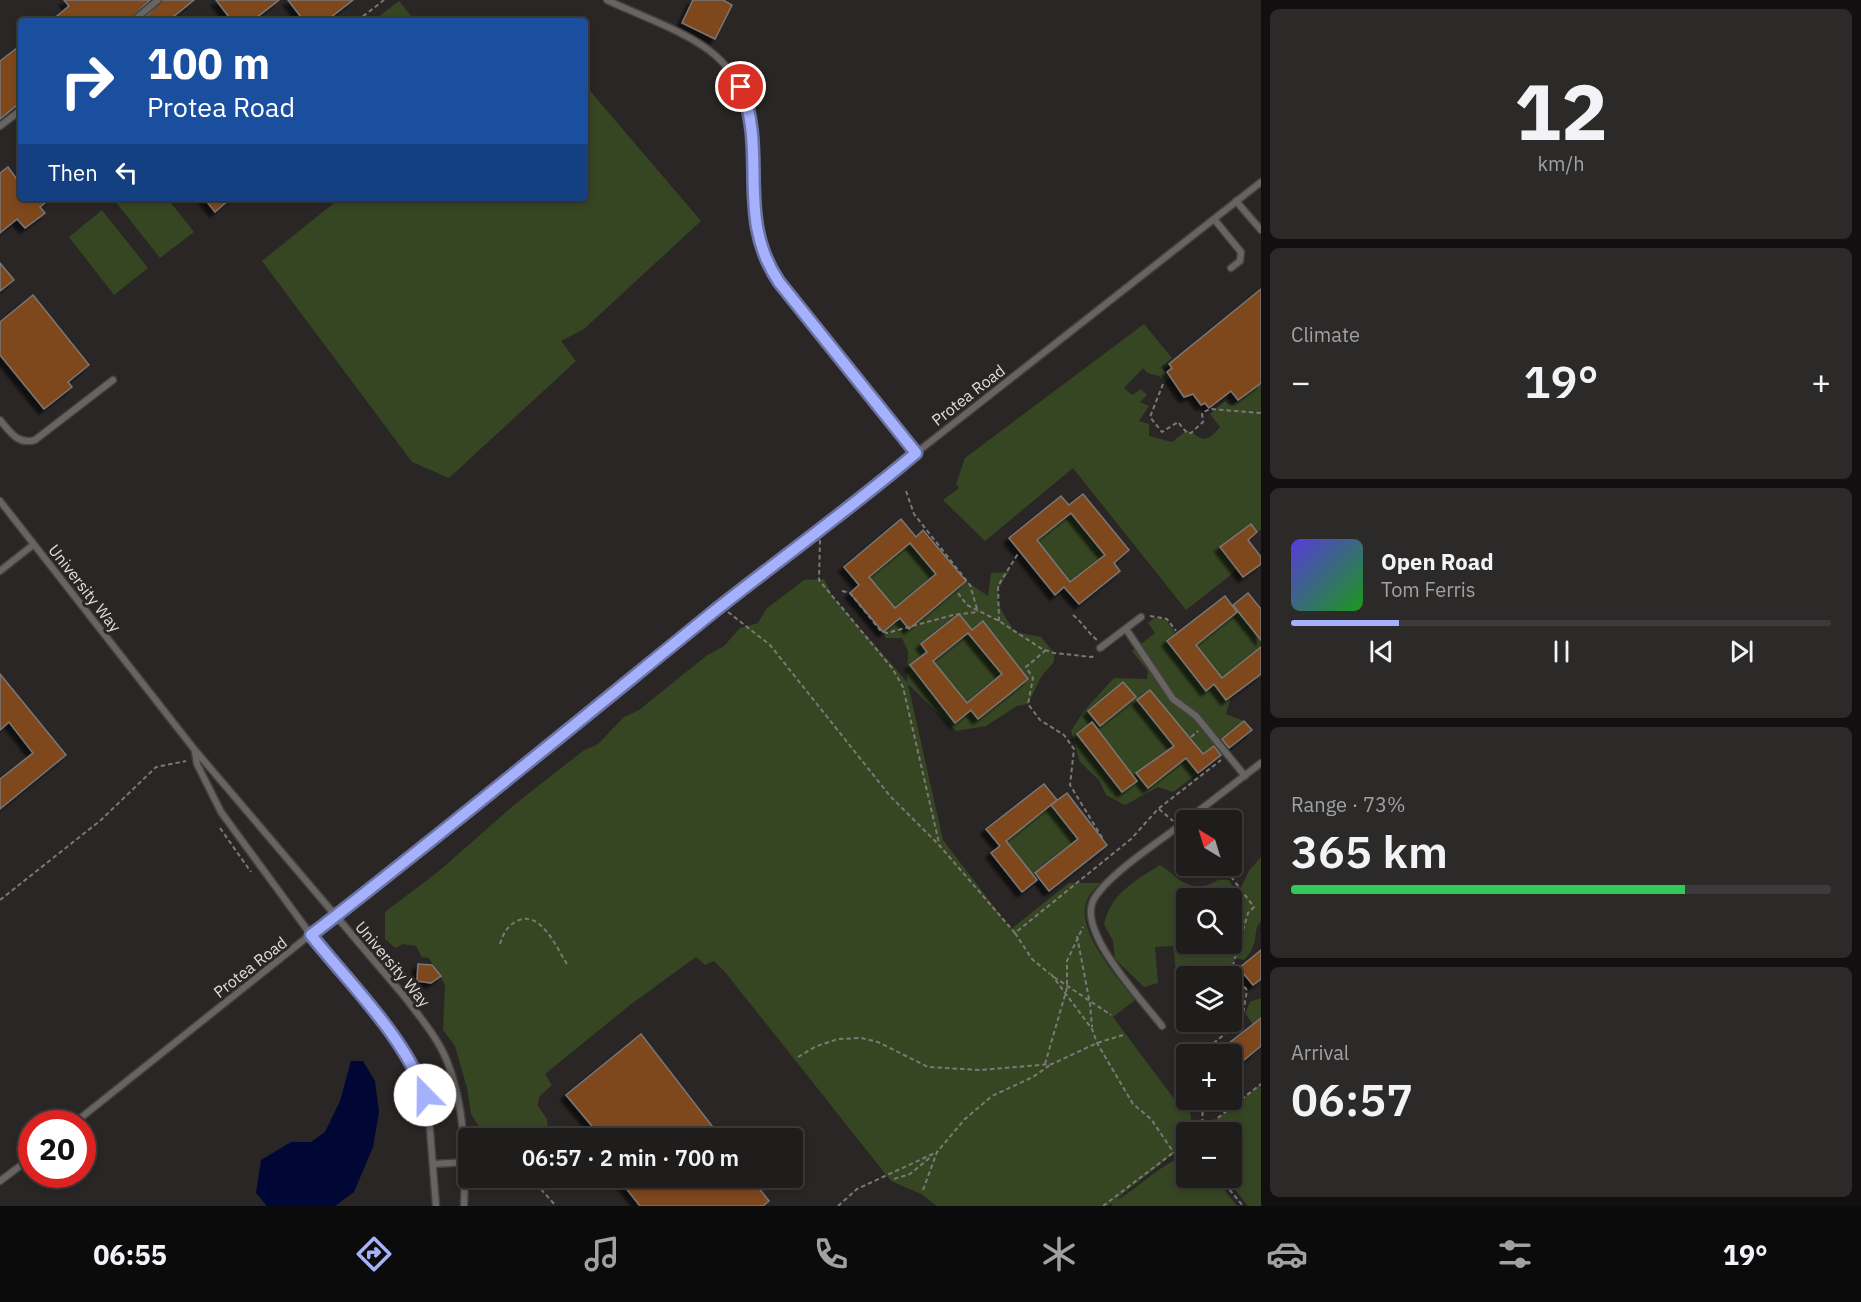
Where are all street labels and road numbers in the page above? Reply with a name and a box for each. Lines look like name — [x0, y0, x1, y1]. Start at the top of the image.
street label: Protea Road — [927, 360, 1009, 430]
street label: University Way — [44, 540, 126, 636]
street label: University Way — [351, 917, 435, 1011]
street label: Protea Road — [209, 932, 291, 1002]

